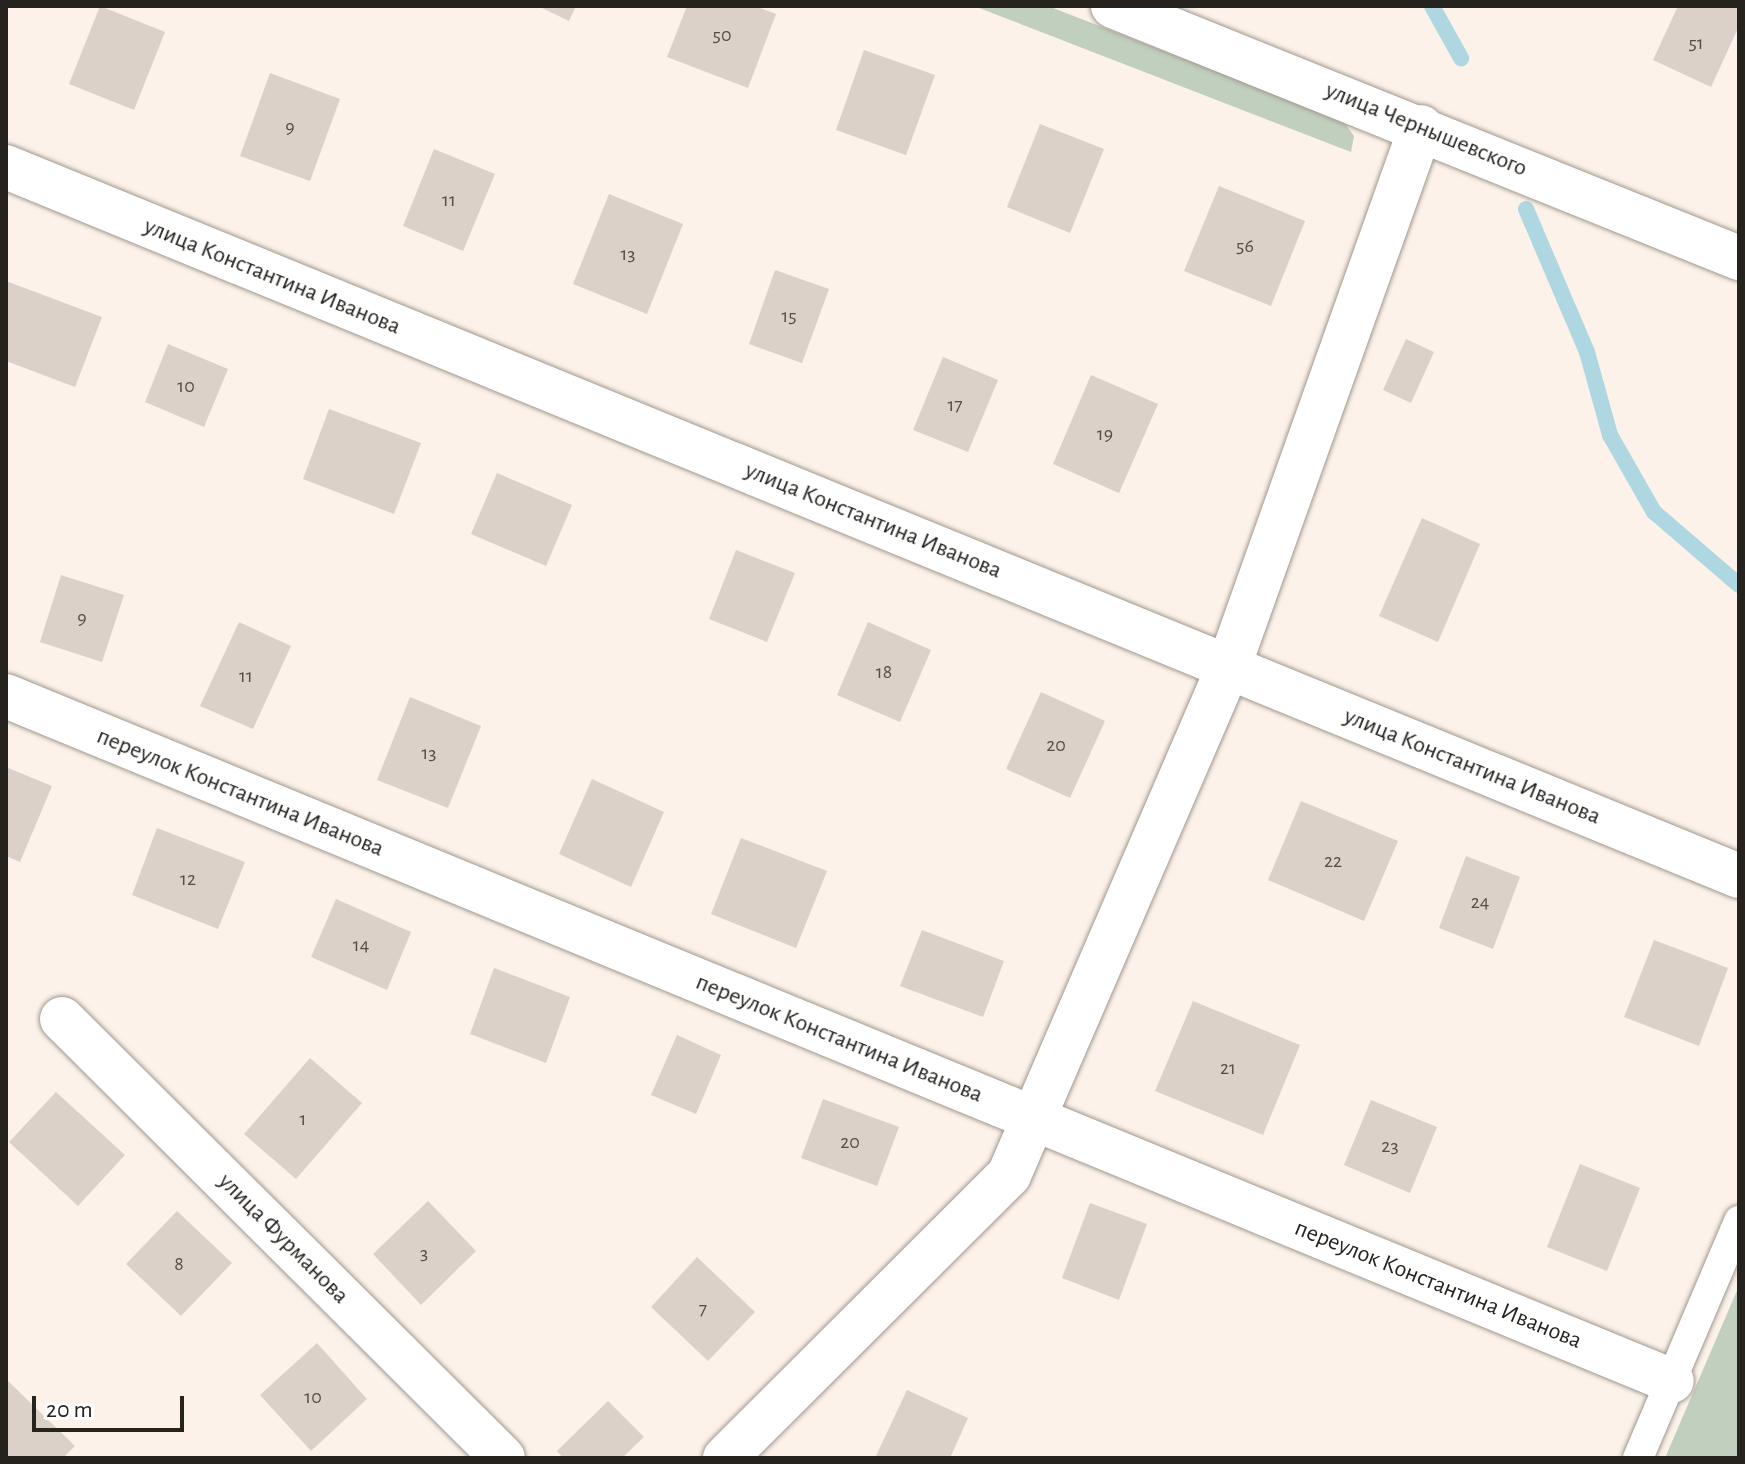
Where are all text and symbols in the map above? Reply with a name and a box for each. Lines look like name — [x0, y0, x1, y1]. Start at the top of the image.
house number: 50 — [713, 23, 731, 47]
house number: 51 — [1688, 31, 1704, 55]
street label: улица Чернышевского — [1321, 76, 1531, 184]
house number: 9 — [285, 115, 295, 139]
house number: 11 — [442, 188, 456, 212]
street label: улица Константина Иванова — [140, 212, 404, 342]
house number: 56 — [1236, 234, 1254, 258]
house number: 13 — [620, 242, 636, 266]
house number: 15 — [781, 304, 797, 328]
house number: 10 — [177, 374, 195, 398]
house number: 17 — [947, 393, 963, 417]
house number: 19 — [1097, 422, 1113, 446]
street label: улица Константина Иванова — [741, 456, 1005, 586]
house number: 9 — [77, 606, 87, 630]
house number: 18 — [876, 660, 892, 684]
house number: 11 — [239, 664, 253, 688]
street label: улица Константина Иванова — [1340, 702, 1604, 832]
street label: переулок Константина Иванова — [92, 722, 388, 864]
house number: 20 — [1046, 733, 1066, 757]
house number: 13 — [421, 741, 437, 765]
house number: 22 — [1324, 849, 1342, 873]
house number: 12 — [180, 867, 196, 891]
house number: 24 — [1471, 890, 1489, 914]
house number: 14 — [353, 933, 369, 957]
street label: переулок Константина Иванова — [691, 968, 987, 1110]
house number: 21 — [1220, 1056, 1236, 1080]
house number: 1 — [300, 1107, 306, 1131]
house number: 20 — [840, 1130, 860, 1154]
house number: 23 — [1381, 1134, 1399, 1158]
street label: улица Фурманова — [212, 1168, 354, 1310]
street label: переулок Константина Иванова — [1290, 1214, 1586, 1356]
house number: 3 — [420, 1241, 428, 1265]
house number: 8 — [174, 1252, 184, 1276]
house number: 7 — [699, 1297, 707, 1321]
scale bar — [36, 1380, 188, 1430]
house number: 10 — [304, 1385, 322, 1409]
text: 20 m — [46, 1398, 93, 1422]

